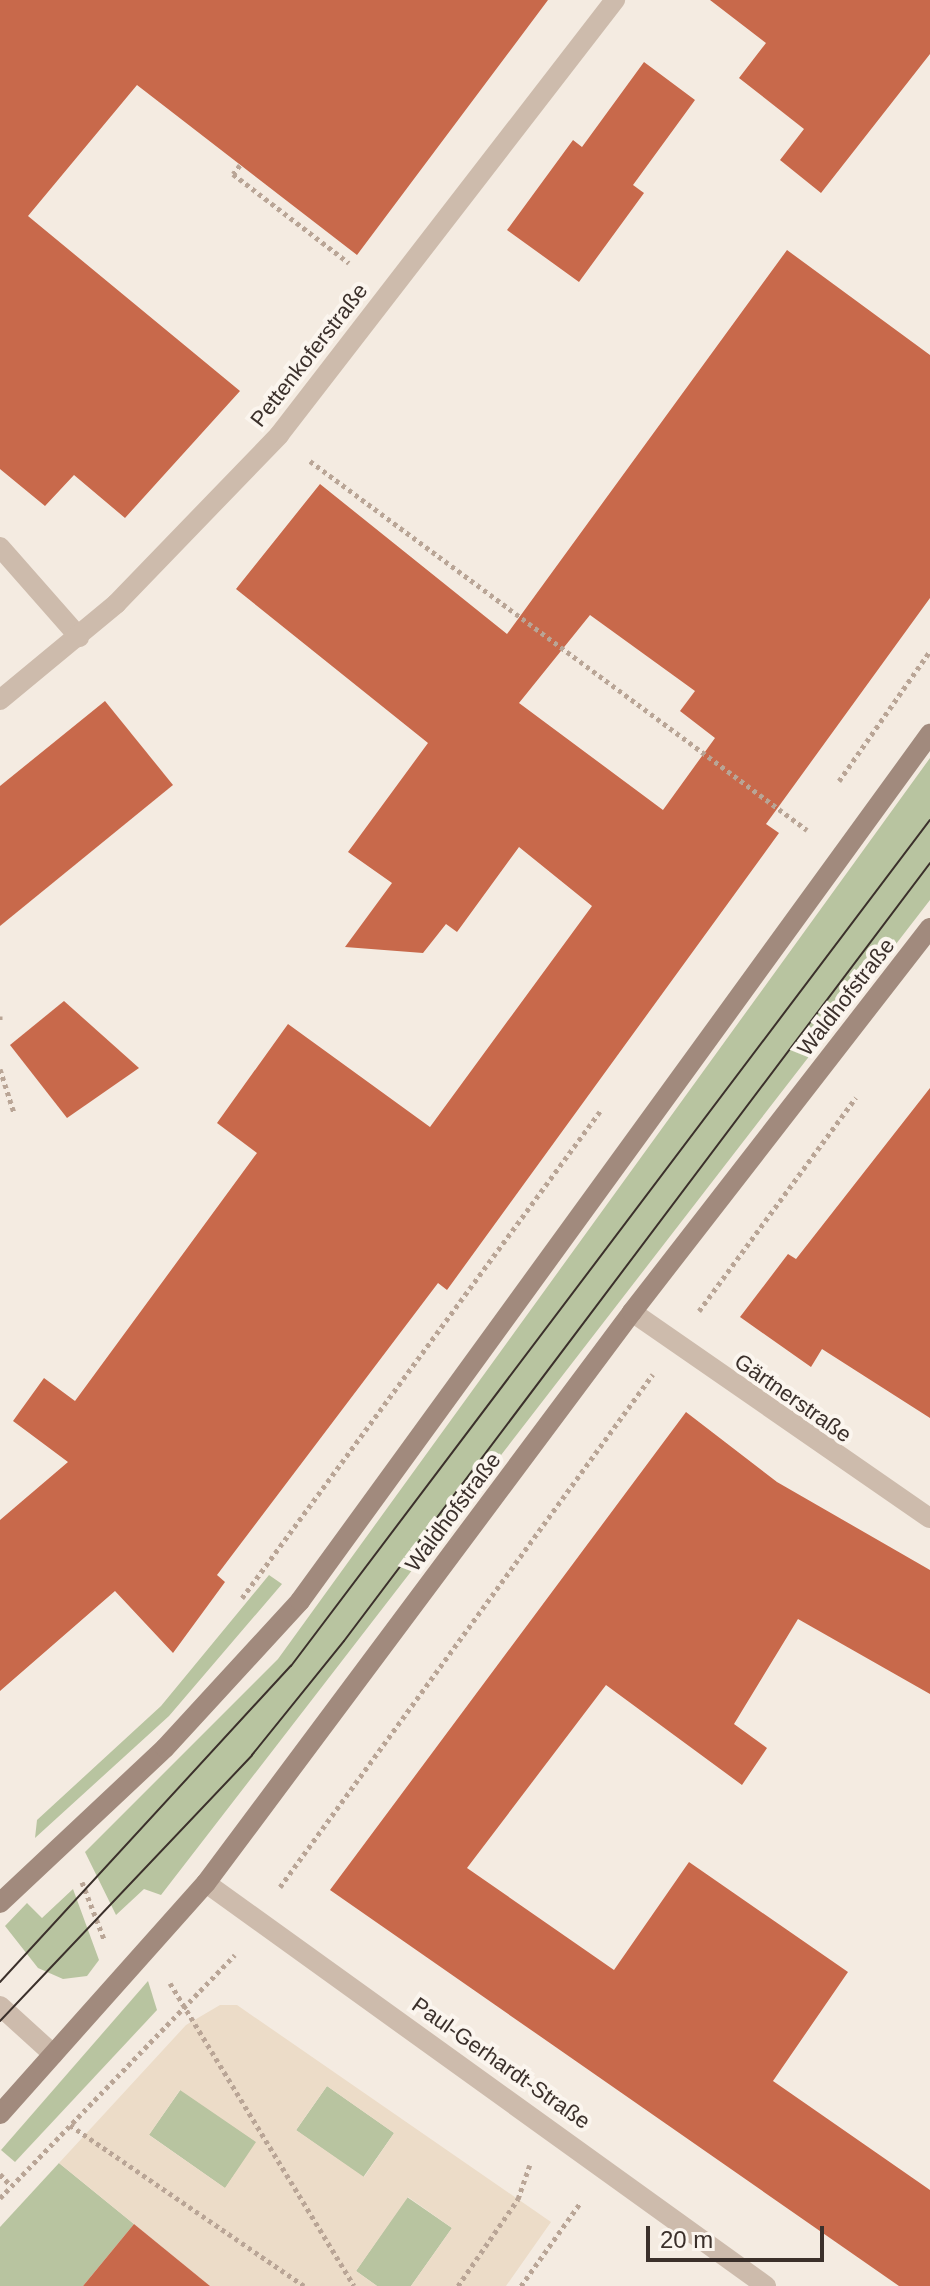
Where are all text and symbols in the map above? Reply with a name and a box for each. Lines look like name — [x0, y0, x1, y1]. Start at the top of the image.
street label: Pettenkoferstraße — [245, 278, 373, 432]
street label: Waldhofstraße — [792, 933, 900, 1061]
street label: Gärtnerstraße — [729, 1348, 857, 1448]
street label: Waldhofstraße — [400, 1447, 506, 1577]
street label: Paul-Gerhardt-Straße — [407, 1992, 595, 2134]
scale bar — [650, 2210, 828, 2260]
text: 20 m — [660, 2226, 713, 2253]

